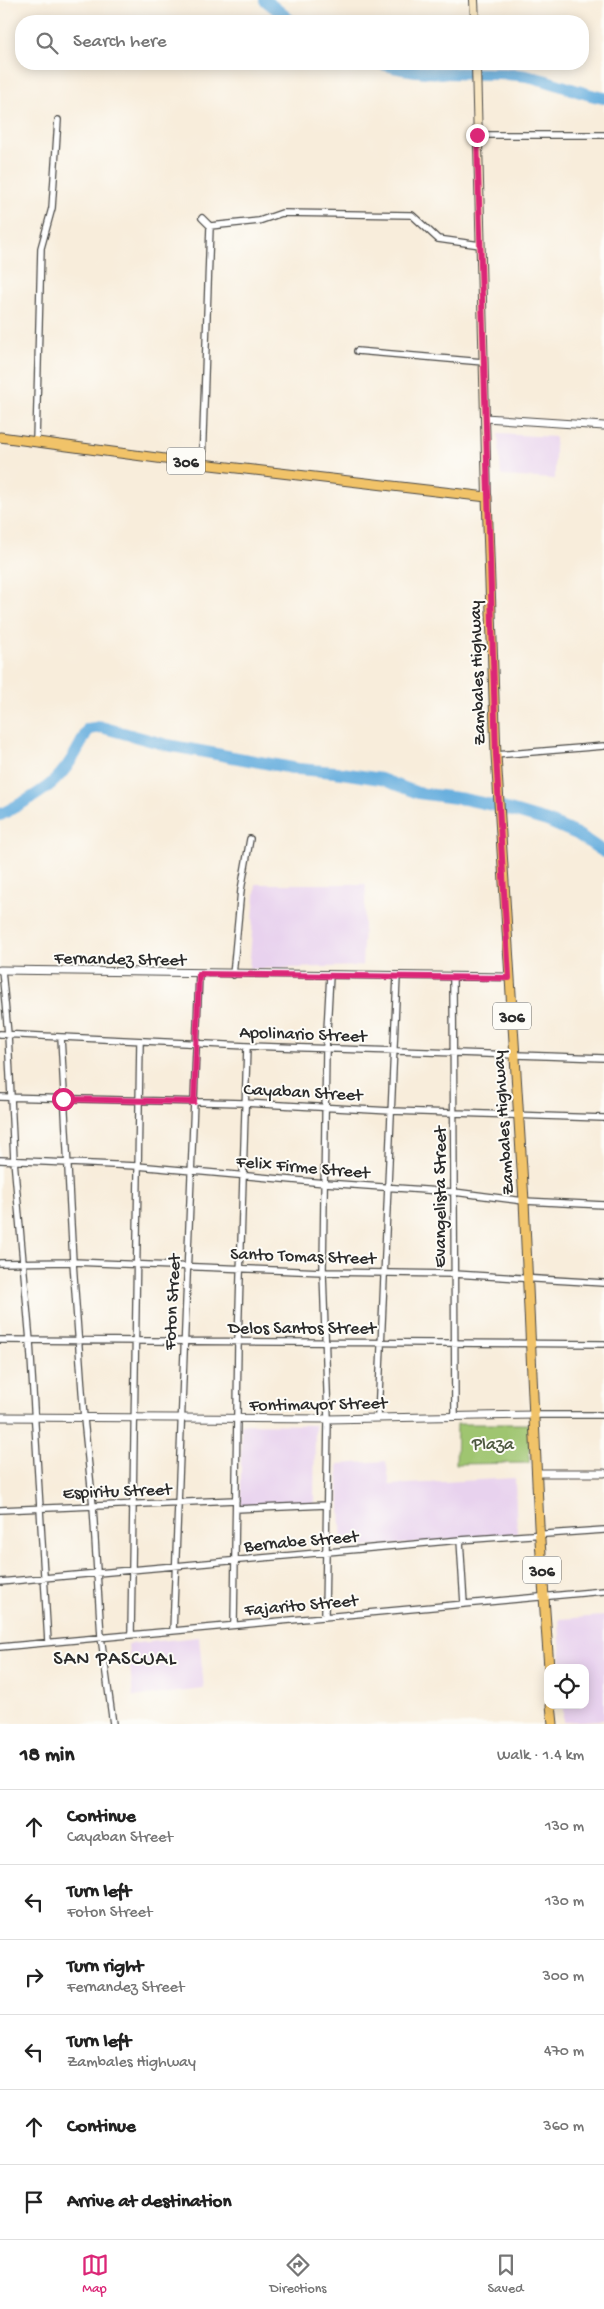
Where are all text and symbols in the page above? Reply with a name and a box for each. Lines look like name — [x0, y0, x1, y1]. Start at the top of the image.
search box — [15, 15, 589, 70]
icon: search — [33, 29, 61, 57]
text: Search here — [73, 31, 167, 54]
route end — [466, 124, 489, 147]
road number: 306 — [167, 448, 205, 474]
street label: Zambales Highway — [465, 600, 492, 746]
street label: Fernandez Street — [53, 949, 188, 972]
road number: 306 — [493, 1002, 531, 1030]
street label: Apolinario Street — [239, 1023, 368, 1048]
street label: Zambales Highway — [489, 1050, 520, 1196]
street label: Cayaban Street — [243, 1080, 364, 1107]
route start — [52, 1088, 75, 1111]
street label: Evangelista Street — [431, 1125, 452, 1268]
street label: Felix Firme Street — [234, 1152, 372, 1185]
street label: Santo Tomas Street — [230, 1244, 378, 1271]
street label: Foton Street — [160, 1252, 187, 1352]
street label: Delos Santos Street — [227, 1319, 377, 1340]
street label: Fontimayor Street — [248, 1394, 389, 1417]
park label: Plaza — [471, 1435, 515, 1456]
street label: Espiritu Street — [62, 1480, 174, 1505]
street label: Bernabe Street — [242, 1527, 361, 1558]
road number: 306 — [523, 1556, 561, 1584]
street label: Fajarito Street — [243, 1591, 360, 1622]
district label: SAN PASCUAL — [53, 1649, 177, 1672]
map controls — [544, 1664, 589, 1709]
button: locate — [544, 1664, 589, 1709]
text: 18 min — [20, 1744, 74, 1769]
text: Walk · 1.4 km — [497, 1747, 584, 1766]
text: Continue — [67, 1806, 136, 1829]
icon: ahead — [20, 1813, 48, 1841]
text: 130 m — [545, 1818, 584, 1837]
text: Cayaban Street — [67, 1829, 173, 1848]
text: Turn left — [67, 1881, 131, 1904]
icon: left — [20, 1888, 48, 1916]
text: 130 m — [545, 1893, 584, 1912]
text: Foton Street — [67, 1904, 152, 1923]
text: Turn right — [67, 1956, 143, 1979]
icon: right — [20, 1963, 48, 1991]
text: 300 m — [542, 1968, 584, 1987]
text: Fernandez Street — [67, 1979, 184, 1998]
text: Turn left — [67, 2031, 131, 2054]
icon: left — [20, 2038, 48, 2066]
text: 470 m — [544, 2043, 584, 2062]
text: Zambales Highway — [67, 2054, 196, 2073]
icon: ahead — [20, 2113, 48, 2141]
text: Continue — [67, 2116, 136, 2139]
text: 360 m — [543, 2118, 584, 2137]
icon: arrive — [20, 2188, 48, 2216]
text: Arrive at destination — [67, 2191, 231, 2214]
tab: Map — [81, 2251, 109, 2298]
tab: Directions — [270, 2251, 327, 2298]
tab: Saved — [488, 2251, 523, 2298]

